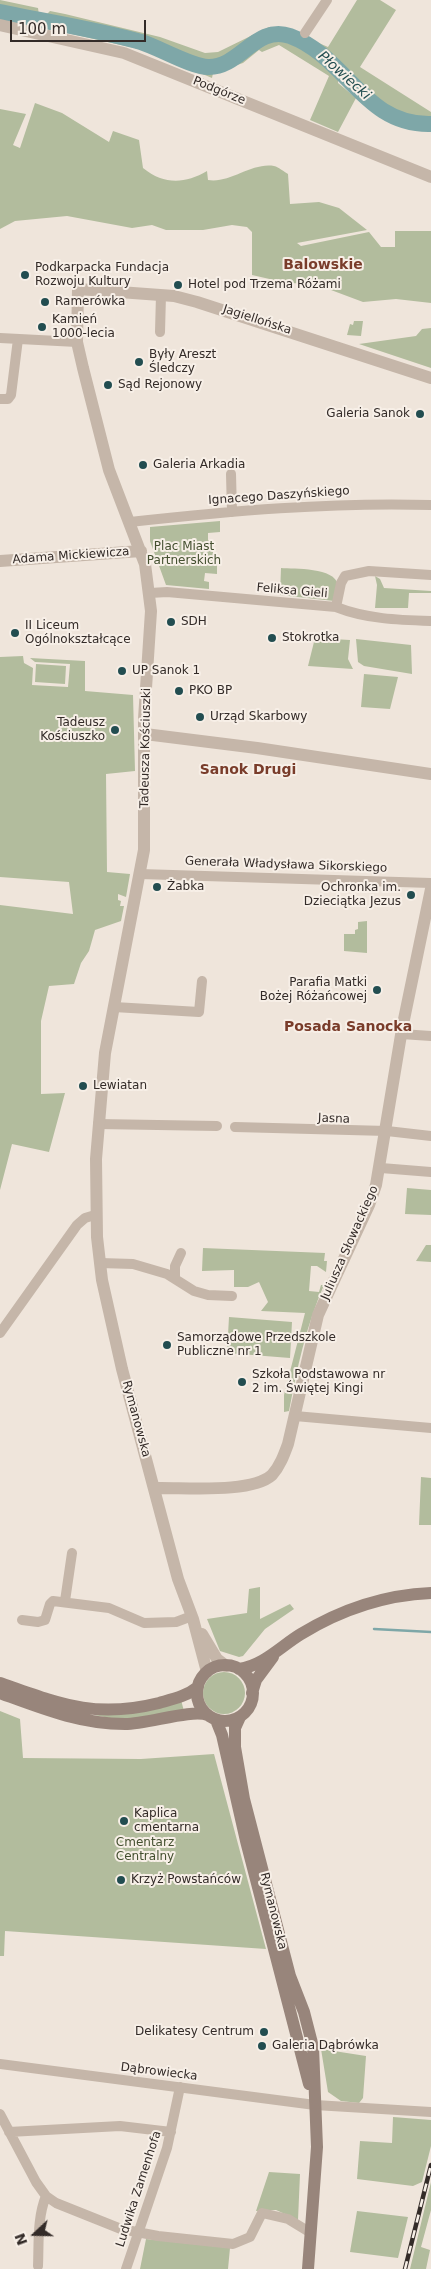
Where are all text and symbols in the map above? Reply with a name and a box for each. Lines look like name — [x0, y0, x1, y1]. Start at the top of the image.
scale bar — [12, 10, 149, 42]
text: 100 m — [18, 20, 66, 38]
water label: Płowiecki — [314, 48, 374, 104]
street label: Podgórze — [191, 74, 247, 108]
district label: Balowskie — [283, 257, 363, 273]
place label: Podkarpacka Fundacja Rozwoju Kultury — [35, 261, 169, 289]
marker: Podkarpacka Fundacja Rozwoju Kultury — [19, 269, 31, 281]
place label: Hotel pod Trzema Różami — [188, 278, 341, 292]
marker: Hotel pod Trzema Różami — [172, 279, 184, 291]
place label: Ramerówka — [55, 295, 125, 309]
marker: Ramerówka — [39, 296, 51, 308]
street label: Jagiellońska — [221, 302, 293, 338]
place label: Kamień 1000-lecia — [52, 313, 115, 341]
marker: Kamień 1000-lecia — [36, 321, 48, 333]
place label: Były Areszt Śledczy — [149, 348, 216, 376]
marker: Były Areszt Śledczy — [133, 356, 145, 368]
place label: Sąd Rejonowy — [118, 378, 202, 392]
marker: Sąd Rejonowy — [102, 379, 114, 391]
place label: Galeria Sanok — [326, 407, 410, 421]
marker: Galeria Sanok — [414, 408, 426, 420]
place label: Galeria Arkadia — [153, 458, 245, 472]
marker: Galeria Arkadia — [137, 459, 149, 471]
street label: Ignacego Daszyńskiego — [208, 484, 350, 508]
park label: Plac Miast Partnerskich — [147, 540, 221, 568]
street label: Adama Mickiewicza — [12, 545, 130, 567]
street label: Feliksa Gieli — [256, 581, 328, 601]
place label: SDH — [181, 615, 207, 629]
marker: SDH — [165, 616, 177, 628]
place label: II Liceum Ogólnokształcące — [25, 619, 131, 647]
marker: II Liceum Ogólnokształcące — [9, 627, 21, 639]
place label: Stokrotka — [282, 631, 339, 645]
marker: Stokrotka — [266, 632, 278, 644]
place label: UP Sanok 1 — [132, 664, 200, 678]
marker: UP Sanok 1 — [116, 665, 128, 677]
place label: PKO BP — [189, 684, 232, 698]
marker: PKO BP — [173, 685, 185, 697]
street label: Tadeusza Kościuszki — [138, 688, 154, 808]
place label: Urząd Skarbowy — [210, 710, 307, 724]
marker: Urząd Skarbowy — [194, 711, 206, 723]
place label: Tadeusz Kościuszko — [40, 716, 105, 744]
marker: Tadeusz Kościuszko — [109, 724, 121, 736]
district label: Sanok Drugi — [200, 762, 296, 778]
street label: Generała Władysława Sikorskiego — [185, 854, 387, 876]
place label: Żabka — [167, 880, 204, 894]
marker: Żabka — [151, 881, 163, 893]
place label: Ochronka im. Dzieciątka Jezus — [304, 881, 401, 909]
marker: Ochronka im. Dzieciątka Jezus — [405, 889, 417, 901]
place label: Parafia Matki Bożej Różańcowej — [260, 976, 367, 1004]
marker: Parafia Matki Bożej Różańcowej — [371, 984, 383, 996]
district label: Posada Sanocka — [284, 1019, 412, 1035]
place label: Lewiatan — [93, 1079, 147, 1093]
marker: Lewiatan — [77, 1080, 89, 1092]
street label: Jasna — [318, 1111, 350, 1127]
street label: Juliusza Słowackiego — [318, 1183, 382, 1303]
place label: Samorządowe Przedszkole Publiczne nr 1 — [177, 1331, 336, 1359]
marker: Samorządowe Przedszkole Publiczne nr 1 — [161, 1339, 173, 1351]
place label: Szkoła Podstawowa nr 2 im. Świętej Kingi — [252, 1368, 385, 1396]
marker: Szkoła Podstawowa nr 2 im. Świętej Kingi — [236, 1376, 248, 1388]
street label: Rymanowska — [119, 1379, 153, 1459]
place label: Kaplica cmentarna — [134, 1807, 199, 1835]
marker: Kaplica cmentarna — [118, 1815, 130, 1827]
park label: Cmentarz Centralny — [116, 1836, 174, 1864]
street label: Rymanowska — [256, 1871, 290, 1951]
place label: Krzyż Powstańców — [131, 1873, 241, 1887]
marker: Krzyż Powstańców — [115, 1874, 127, 1886]
place label: Delikatesy Centrum — [135, 2025, 254, 2039]
marker: Delikatesy Centrum — [258, 2026, 270, 2038]
place label: Galeria Dąbrówka — [272, 2039, 379, 2053]
marker: Galeria Dąbrówka — [256, 2040, 268, 2052]
street label: Dąbrowiecka — [120, 2060, 198, 2084]
street label: Ludwika Zamenhofa — [113, 2129, 165, 2249]
north arrow — [10, 2209, 60, 2259]
text: N — [11, 2231, 31, 2248]

